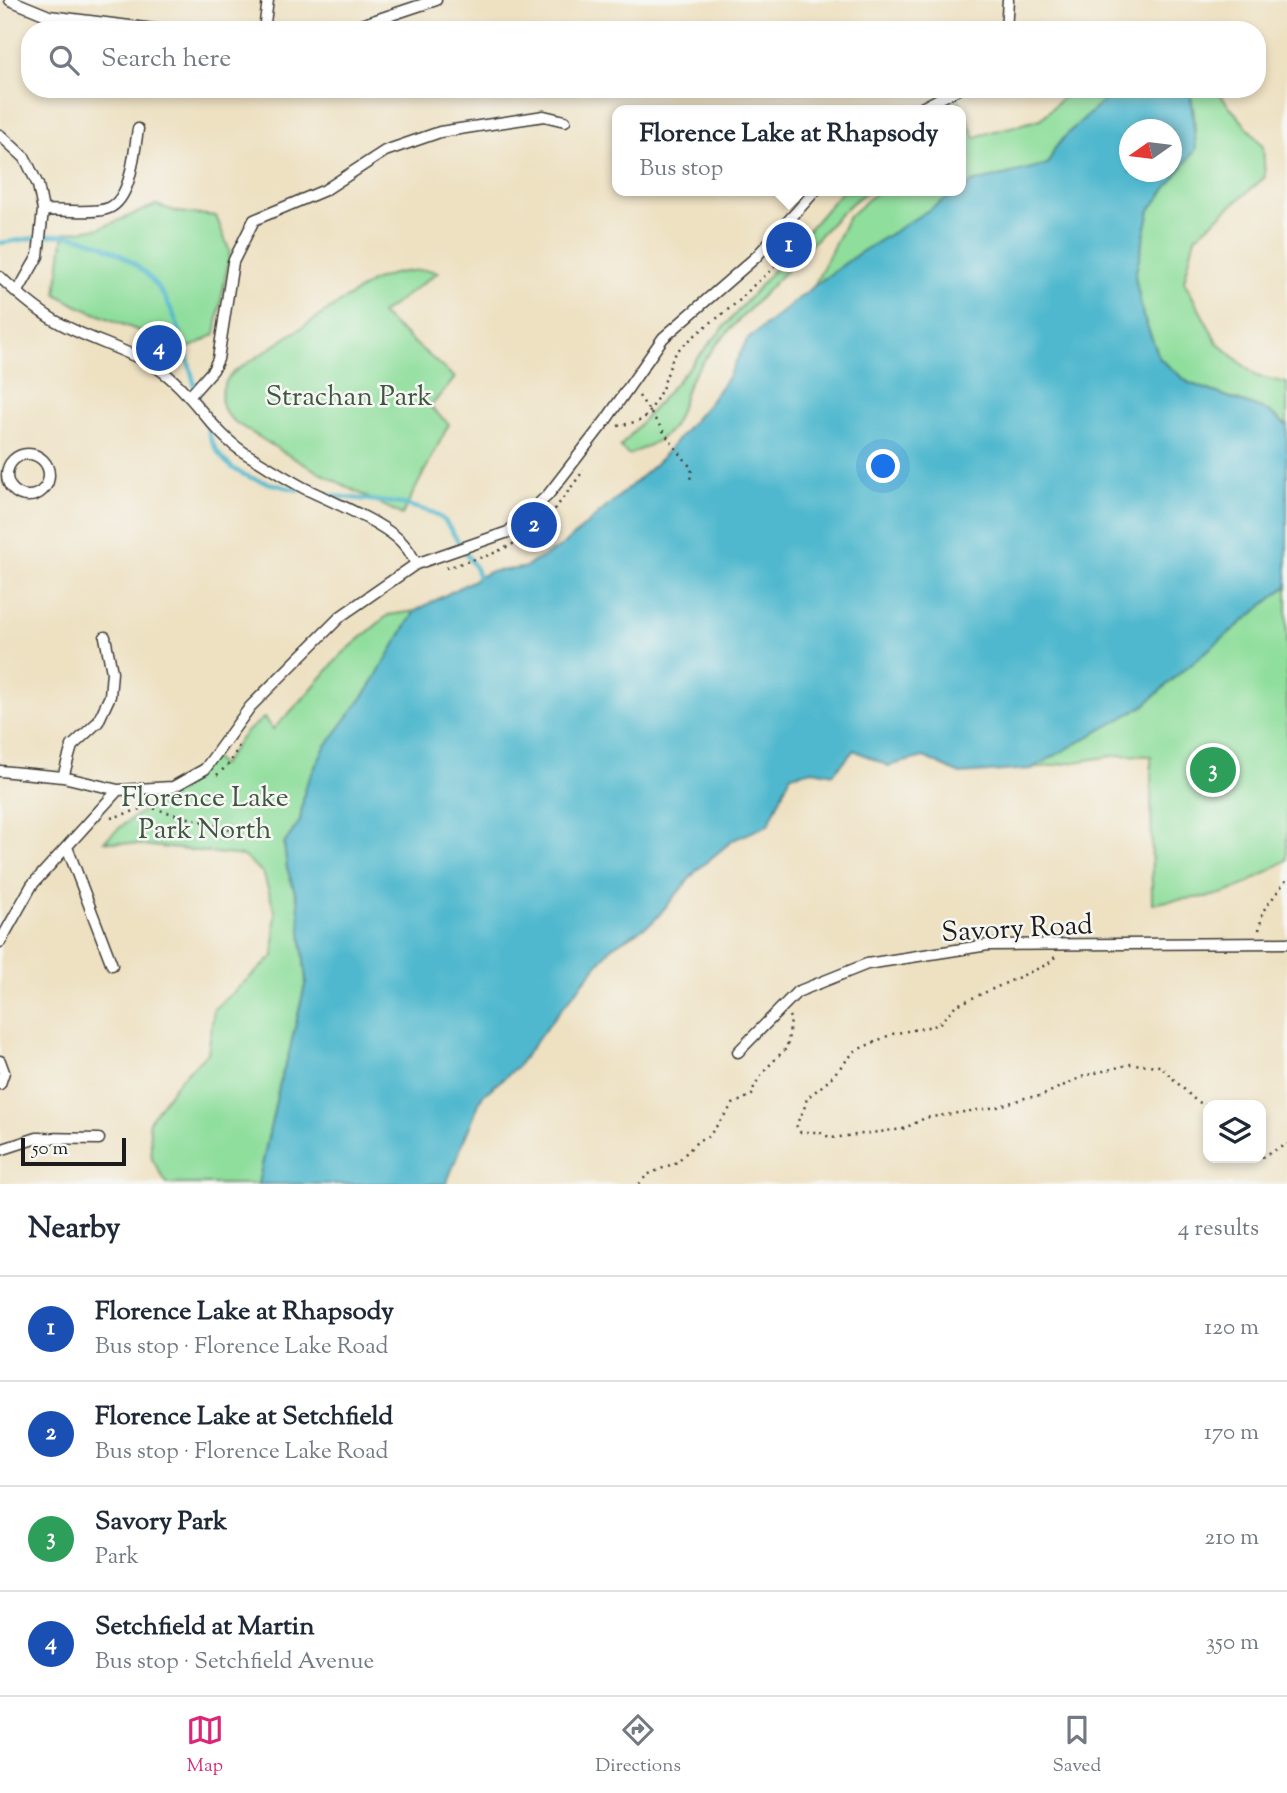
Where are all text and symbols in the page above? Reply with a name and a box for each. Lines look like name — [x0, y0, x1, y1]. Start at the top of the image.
search box — [21, 21, 1266, 98]
icon: search — [45, 41, 83, 79]
text: Search here — [101, 41, 231, 78]
popup — [612, 105, 966, 196]
text: Florence Lake at Rhapsody — [639, 116, 939, 153]
north arrow — [1119, 119, 1182, 182]
text: Bus stop — [639, 153, 723, 186]
pin: 1 — [766, 219, 812, 271]
pin: 4 — [136, 322, 182, 374]
park label: Strachan Park — [265, 378, 433, 418]
your location — [866, 449, 900, 483]
pin: 2 — [511, 499, 557, 551]
pin: 3 — [1190, 744, 1236, 796]
park label: Florence Lake Park North — [121, 779, 289, 851]
street label: Savory Road — [940, 906, 1094, 954]
map controls — [1203, 1100, 1266, 1163]
button: layers — [1203, 1100, 1266, 1163]
scale bar — [21, 1135, 126, 1167]
text: 50 m — [32, 1136, 68, 1163]
text: Nearby — [28, 1208, 120, 1251]
text: 4 results — [1178, 1213, 1259, 1246]
text: Florence Lake at Rhapsody — [95, 1294, 394, 1331]
text: 1 — [47, 1312, 55, 1345]
text: 120 m — [1204, 1312, 1259, 1345]
text: Bus stop · Florence Lake Road — [95, 1331, 388, 1364]
text: Florence Lake at Setchfield — [95, 1399, 393, 1436]
text: 2 — [46, 1417, 56, 1450]
text: 170 m — [1204, 1417, 1259, 1450]
text: Bus stop · Florence Lake Road — [95, 1436, 388, 1469]
text: Savory Park — [95, 1504, 227, 1541]
text: 3 — [46, 1522, 56, 1555]
text: 210 m — [1205, 1522, 1259, 1555]
text: Park — [95, 1541, 139, 1574]
text: Setchfield at Martin — [95, 1609, 315, 1646]
text: 4 — [45, 1627, 57, 1660]
text: 350 m — [1206, 1627, 1259, 1660]
text: Bus stop · Setchfield Avenue — [95, 1646, 374, 1679]
tab: Map — [186, 1711, 224, 1780]
tab: Directions — [595, 1711, 681, 1780]
tab: Saved — [1052, 1711, 1101, 1780]

